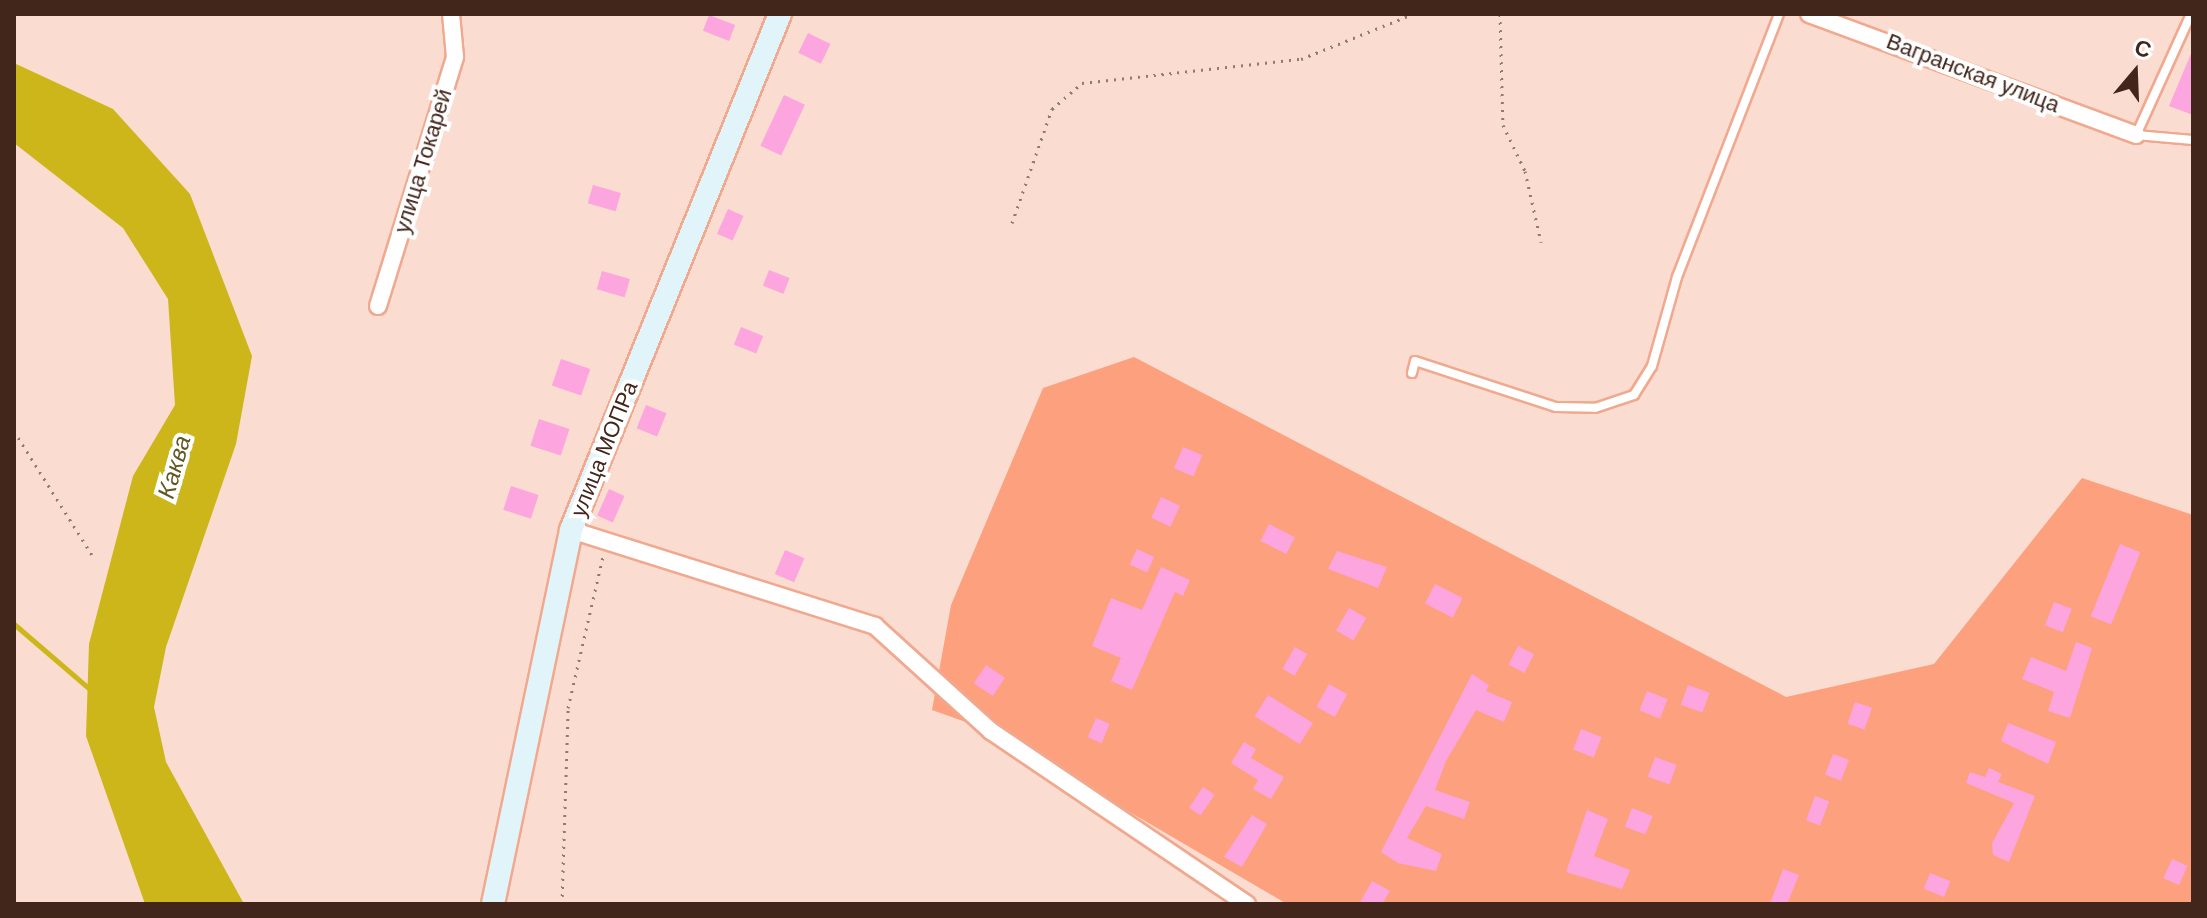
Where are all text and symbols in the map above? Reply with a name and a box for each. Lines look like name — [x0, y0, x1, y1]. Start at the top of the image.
street label: Вагранская улица — [1883, 28, 2063, 118]
north arrow — [2095, 32, 2175, 112]
text: С — [2131, 33, 2155, 65]
street label: улица Токарей — [389, 86, 457, 236]
street label: улица МОПРа — [565, 377, 643, 521]
water label: Каква — [151, 432, 197, 502]

